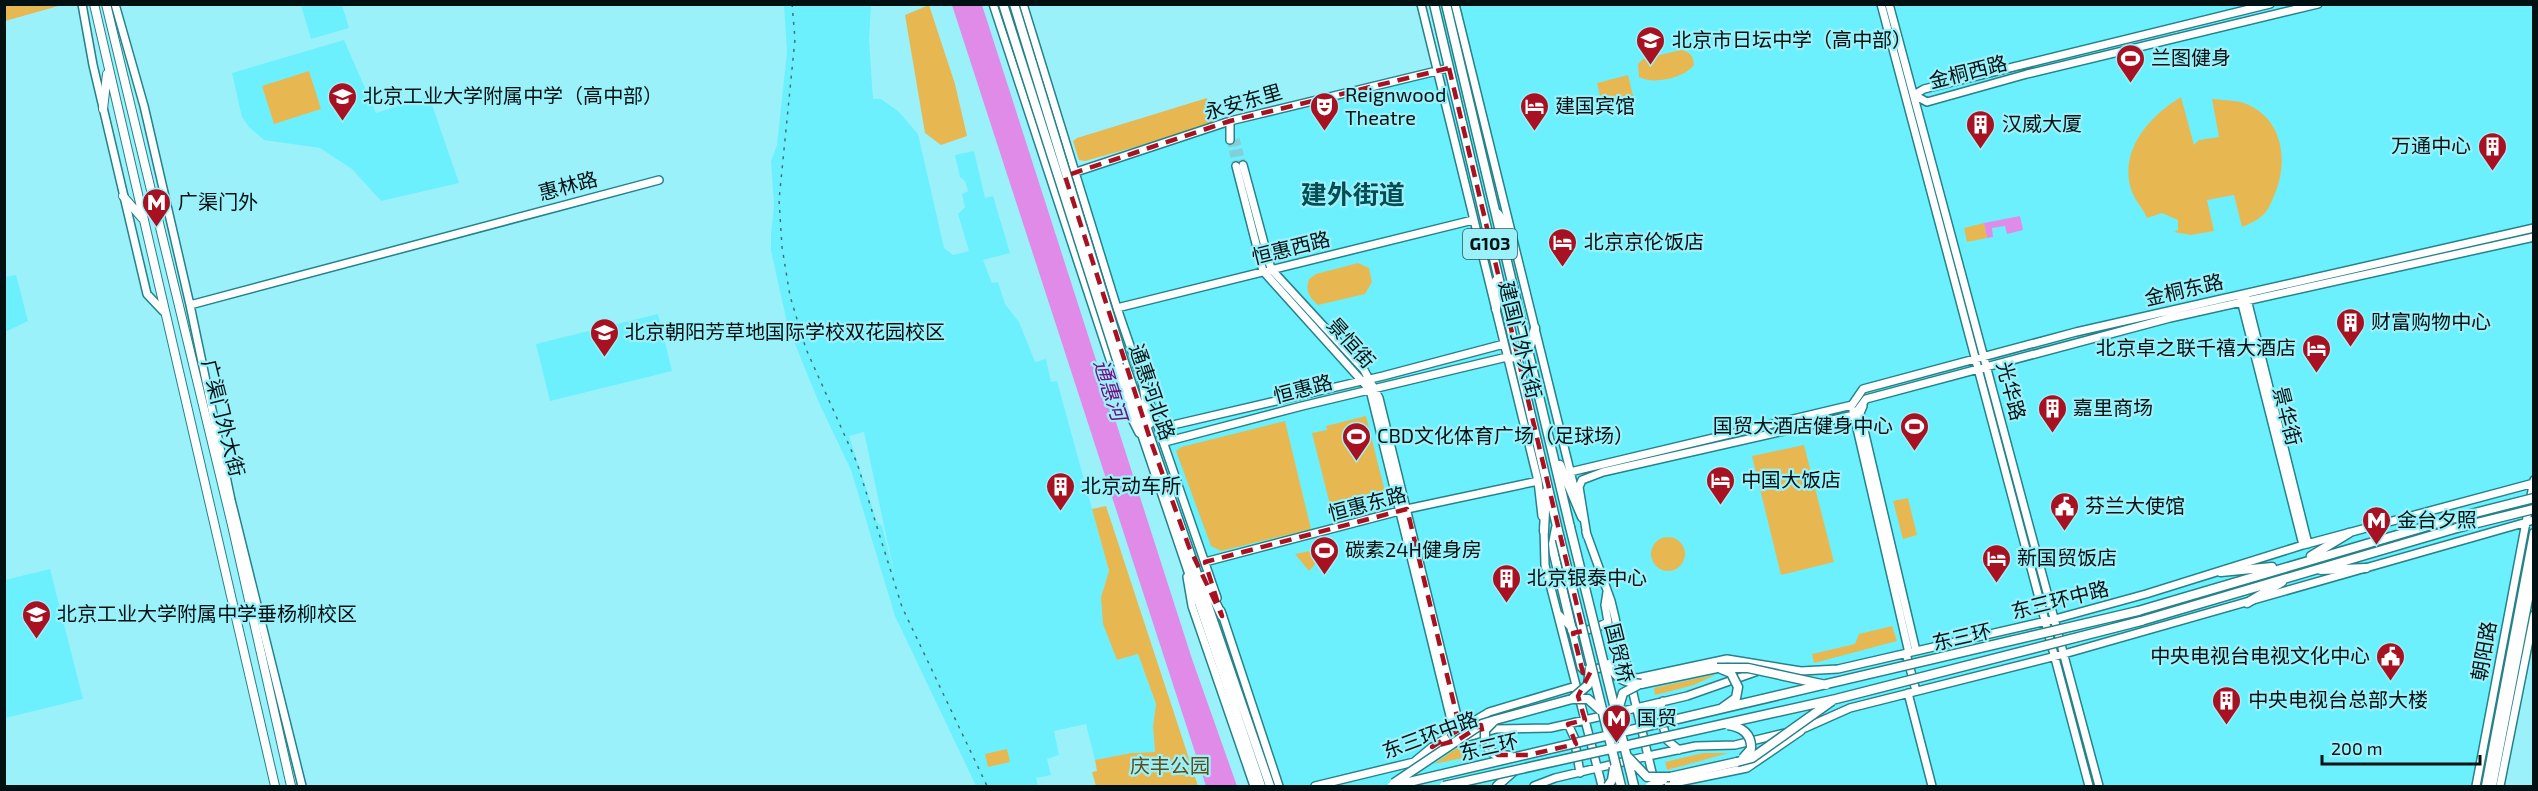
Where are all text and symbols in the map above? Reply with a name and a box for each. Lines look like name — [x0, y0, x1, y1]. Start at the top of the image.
school or university icon: 北京市日坛中学（高中部） — [1635, 24, 1667, 66]
place label: 北京市日坛中学（高中部） — [1672, 27, 1912, 51]
sports icon: 兰图健身 — [2114, 42, 2146, 84]
place label: 兰图健身 — [2151, 45, 2231, 69]
street label: 金桐西路 — [1926, 50, 2009, 92]
street label: 永安东里 — [1201, 78, 1284, 124]
school or university icon: 北京工业大学附属中学（高中部） — [326, 80, 358, 122]
place label: Reignwood Theatre — [1345, 82, 1446, 129]
place label: 北京工业大学附属中学（高中部） — [363, 83, 663, 107]
theatre icon: Reignwood Theatre — [1308, 90, 1340, 132]
hotel icon: 建国宾馆 — [1518, 90, 1550, 132]
place label: 建国宾馆 — [1555, 93, 1635, 117]
building icon: 汉威大厦 — [1965, 108, 1997, 150]
place label: 汉威大厦 — [2002, 111, 2082, 135]
building icon: 万通中心 — [2476, 130, 2508, 172]
place label: 万通中心 — [2391, 133, 2471, 157]
street label: 惠林路 — [536, 166, 600, 204]
district label: 建外街道 — [1301, 178, 1405, 209]
metro station icon: 广渠门外 — [141, 186, 173, 228]
place label: 广渠门外 — [178, 189, 258, 213]
street label: 恒惠西路 — [1249, 226, 1332, 268]
hotel icon: 北京京伦饭店 — [1547, 226, 1579, 268]
road number: G103 — [1463, 229, 1517, 259]
place label: 北京京伦饭店 — [1584, 229, 1704, 253]
street label: 金桐东路 — [2142, 268, 2225, 310]
street label: 建国门外大街 — [1495, 279, 1547, 401]
building icon: 财富购物中心 — [2334, 306, 2366, 348]
place label: 财富购物中心 — [2371, 309, 2491, 333]
street label: 景恒街 — [1323, 312, 1381, 373]
school or university icon: 北京朝阳芳草地国际学校双花园校区 — [588, 316, 620, 358]
place label: 北京朝阳芳草地国际学校双花园校区 — [625, 319, 945, 343]
hotel icon: 北京卓之联千禧大酒店 — [2301, 332, 2333, 374]
place label: 北京卓之联千禧大酒店 — [2096, 335, 2296, 359]
street label: 通惠河北路 — [1125, 340, 1181, 443]
water label: 通惠河 — [1090, 356, 1134, 427]
street label: 广渠门外大街 — [198, 357, 250, 479]
street label: 光华路 — [1993, 359, 2031, 423]
street label: 恒惠路 — [1271, 369, 1335, 407]
street label: 景华街 — [2269, 384, 2307, 448]
building icon: 嘉里商场 — [2036, 392, 2068, 434]
place label: 嘉里商场 — [2073, 395, 2153, 419]
sports icon: 国贸大酒店健身中心 — [1898, 410, 1930, 452]
place label: 国贸大酒店健身中心 — [1713, 413, 1893, 437]
sports icon: CBD文化体育广场（足球场） — [1340, 420, 1372, 462]
place label: CBD文化体育广场（足球场） — [1377, 423, 1634, 447]
hotel icon: 中国大饭店 — [1704, 464, 1736, 506]
place label: 中国大饭店 — [1741, 467, 1841, 491]
building icon: 北京动车所 — [1044, 470, 1076, 512]
place label: 北京动车所 — [1081, 473, 1181, 497]
street label: 恒惠东路 — [1325, 481, 1408, 525]
public building icon: 芬兰大使馆 — [2048, 490, 2080, 532]
place label: 芬兰大使馆 — [2085, 493, 2185, 517]
metro station icon: 金台夕照 — [2360, 504, 2392, 546]
place label: 金台夕照 — [2397, 507, 2477, 531]
sports icon: 碳素24H健身房 — [1308, 534, 1340, 576]
place label: 碳素24H健身房 — [1345, 537, 1482, 561]
hotel icon: 新国贸饭店 — [1980, 542, 2012, 584]
place label: 新国贸饭店 — [2017, 545, 2117, 569]
building icon: 北京银泰中心 — [1490, 562, 1522, 604]
place label: 北京银泰中心 — [1527, 565, 1647, 589]
street label: 东三环中路 — [2008, 575, 2111, 623]
school or university icon: 北京工业大学附属中学垂杨柳校区 — [20, 598, 52, 640]
place label: 北京工业大学附属中学垂杨柳校区 — [57, 601, 357, 625]
street label: 东三环 — [1930, 618, 1994, 654]
street label: 朝阳路 — [2466, 619, 2500, 682]
street label: 国贸桥 — [1601, 621, 1639, 685]
public building icon: 中央电视台电视文化中心 — [2375, 640, 2407, 682]
place label: 中央电视台电视文化中心 — [2150, 643, 2370, 667]
building icon: 中央电视台总部大楼 — [2211, 684, 2243, 726]
place label: 中央电视台总部大楼 — [2248, 687, 2428, 711]
metro station icon: 国贸 — [1600, 702, 1632, 744]
place label: 国贸 — [1637, 705, 1677, 729]
street label: 东三环中路 — [1379, 706, 1481, 762]
street label: 东三环 — [1457, 728, 1521, 764]
scale bar — [2322, 728, 2480, 766]
text: 200 m — [2331, 737, 2383, 759]
park label: 庆丰公园 — [1130, 753, 1210, 777]

